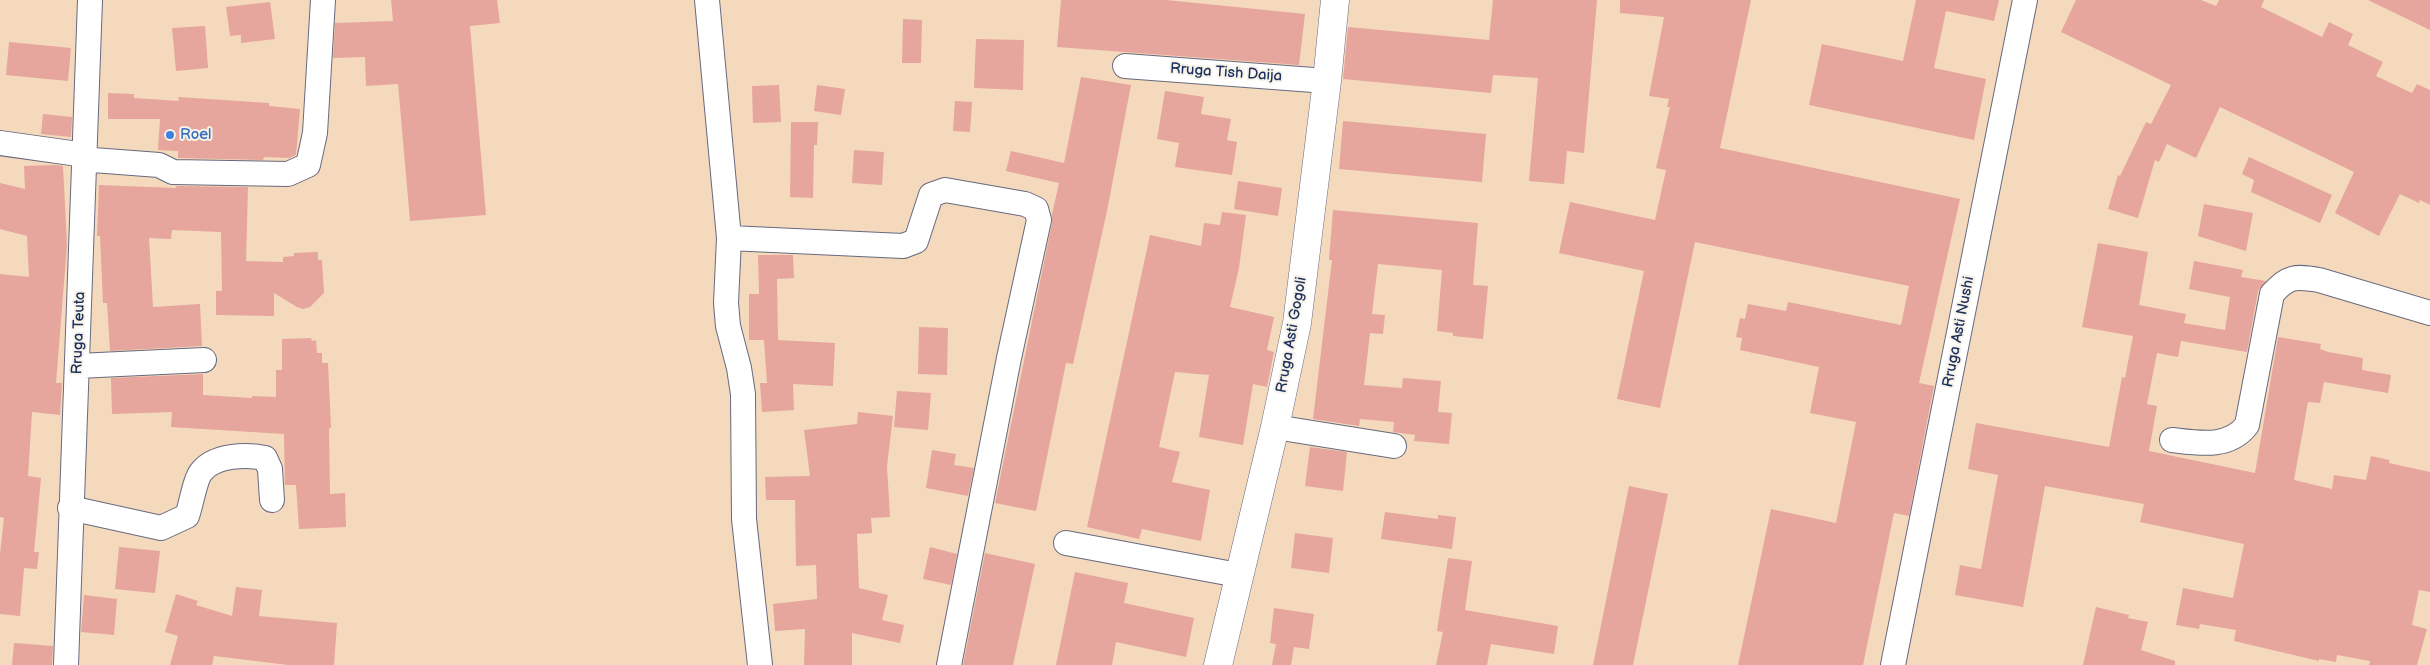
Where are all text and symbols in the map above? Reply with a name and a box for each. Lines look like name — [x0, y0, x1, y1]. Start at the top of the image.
street label: Rruga Tish Daija — [1169, 60, 1283, 86]
place label: Roel — [180, 126, 211, 144]
marker: Roel — [164, 129, 176, 141]
street label: Rruga Asti Gogoli — [1273, 275, 1311, 395]
street label: Rruga Asti Nushi — [1939, 275, 1979, 389]
street label: Rruga Teuta — [69, 291, 89, 375]

